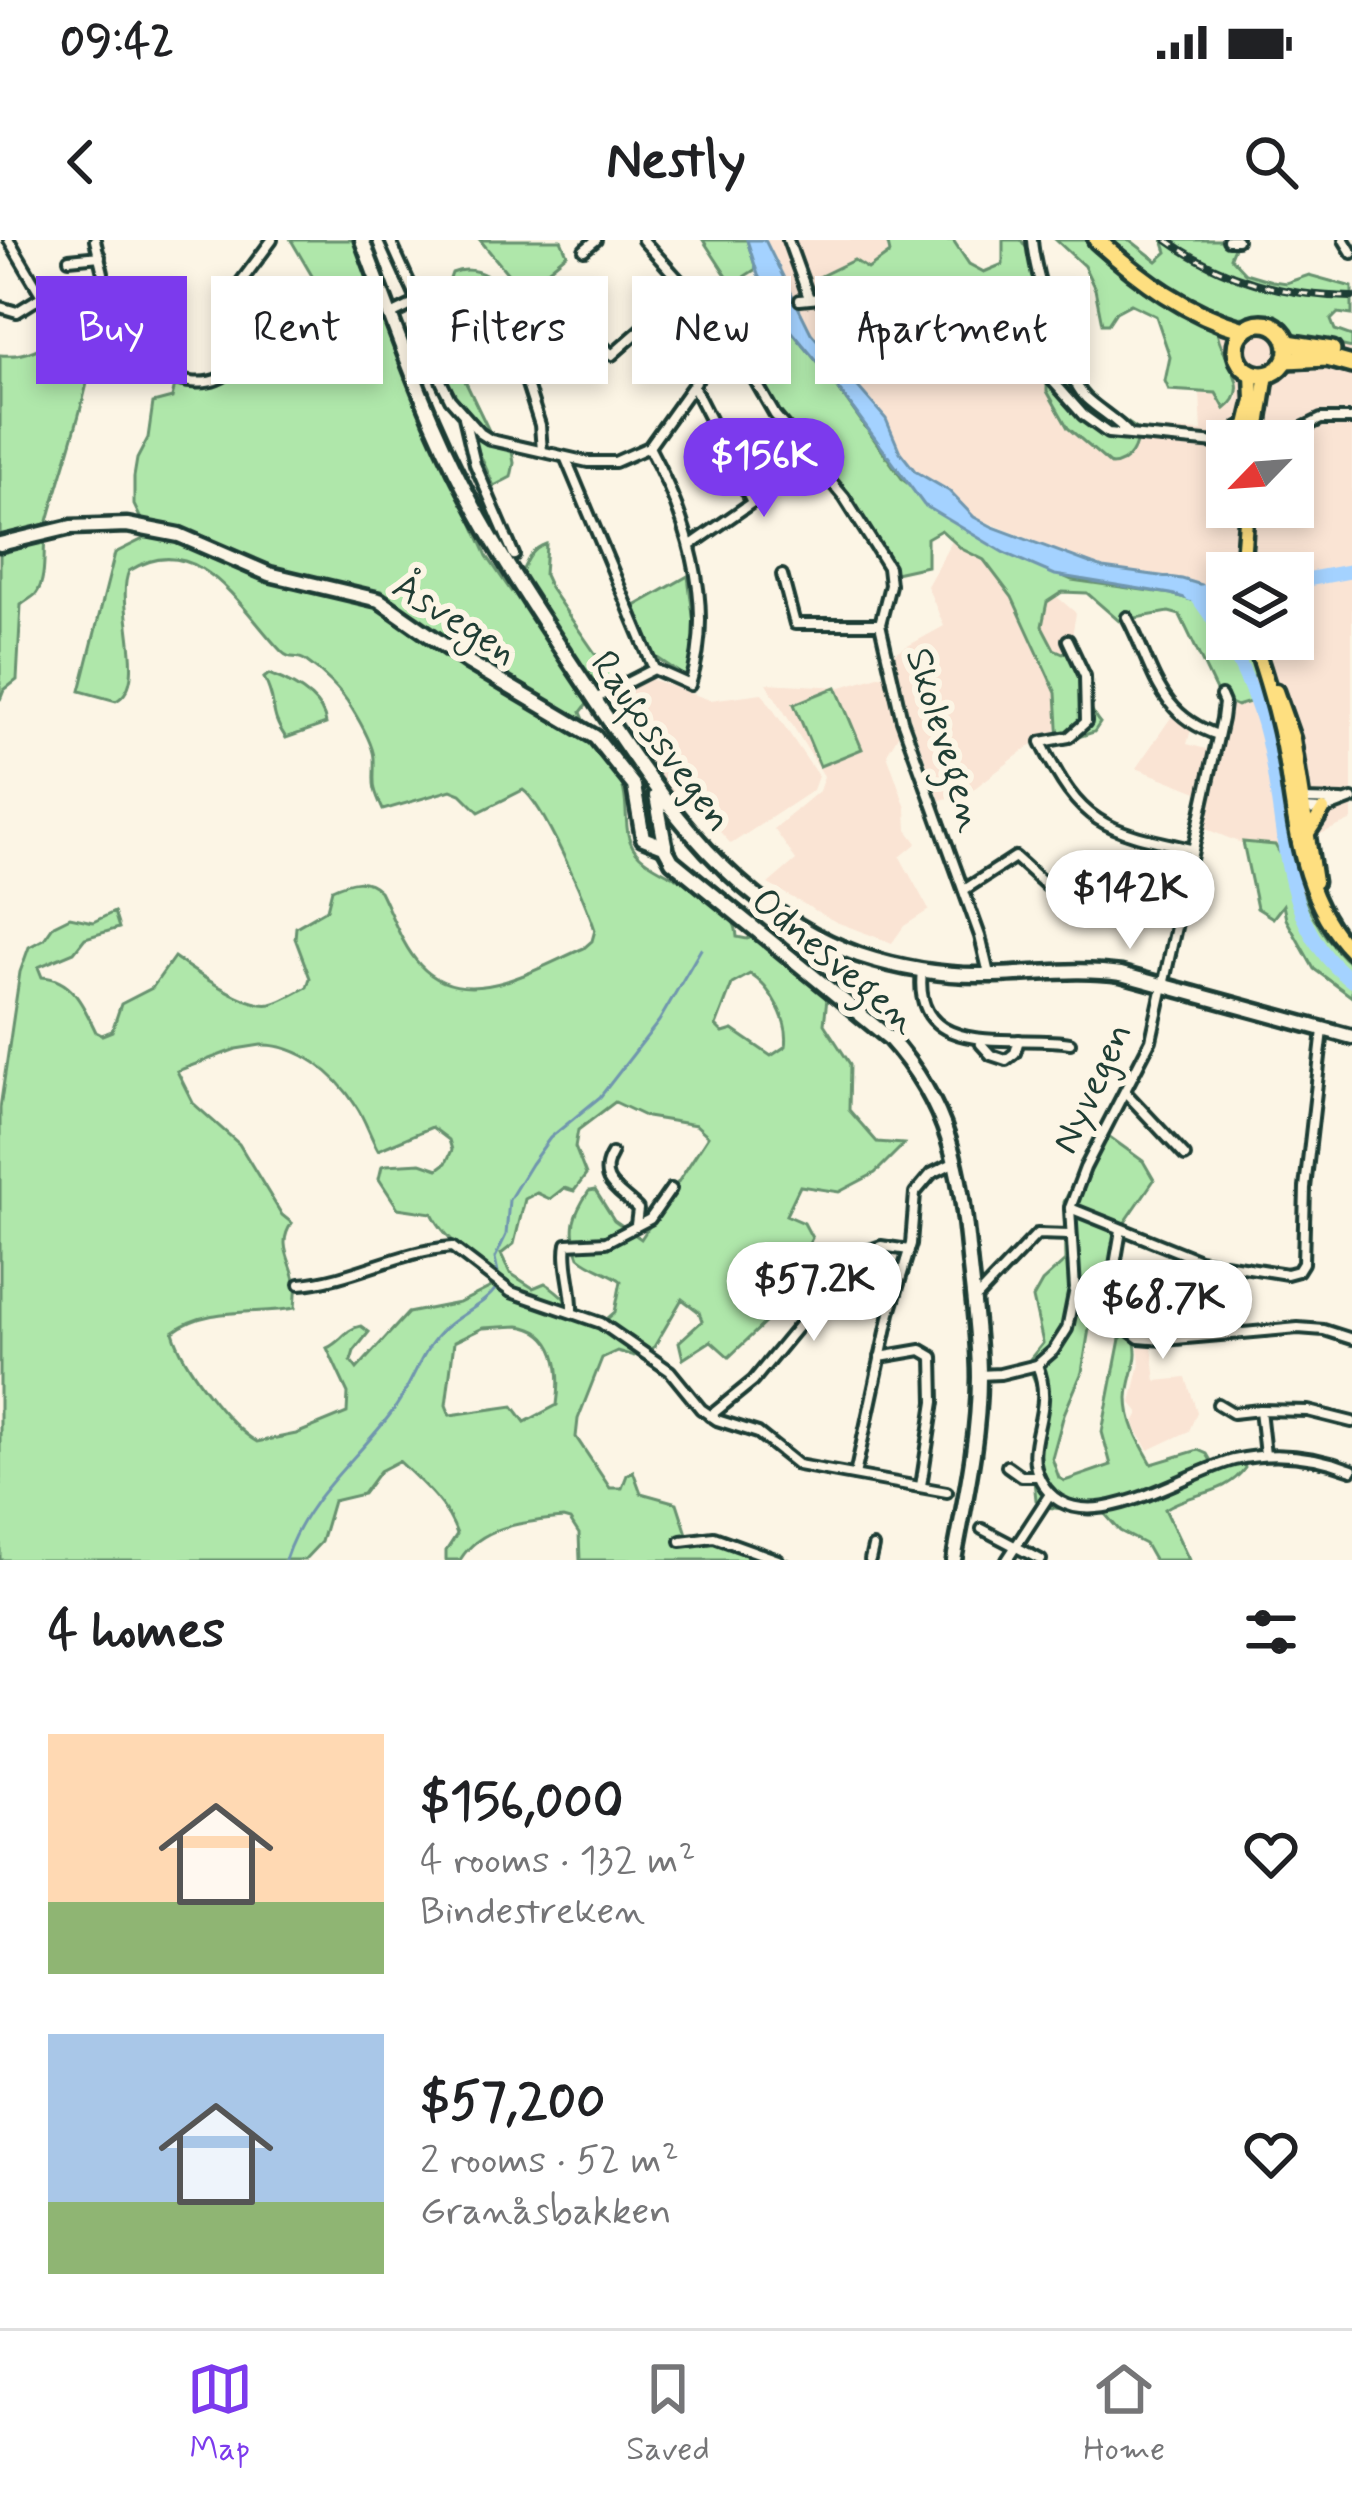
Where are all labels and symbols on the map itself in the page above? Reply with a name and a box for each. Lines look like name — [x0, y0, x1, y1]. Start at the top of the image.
pin: $156K — [680, 418, 848, 520]
north arrow — [1206, 420, 1314, 528]
street label: Åsvegen — [380, 562, 526, 681]
street label: Raufossvegen — [576, 641, 743, 844]
street label: Skolevegen — [889, 642, 996, 839]
pin: $142K — [1046, 850, 1214, 952]
street label: Odnesvegen — [738, 877, 928, 1049]
street label: Nyvegen — [1041, 1015, 1146, 1162]
pin: $57.2K — [716, 1242, 912, 1344]
pin: $68.7K — [1065, 1260, 1261, 1362]

